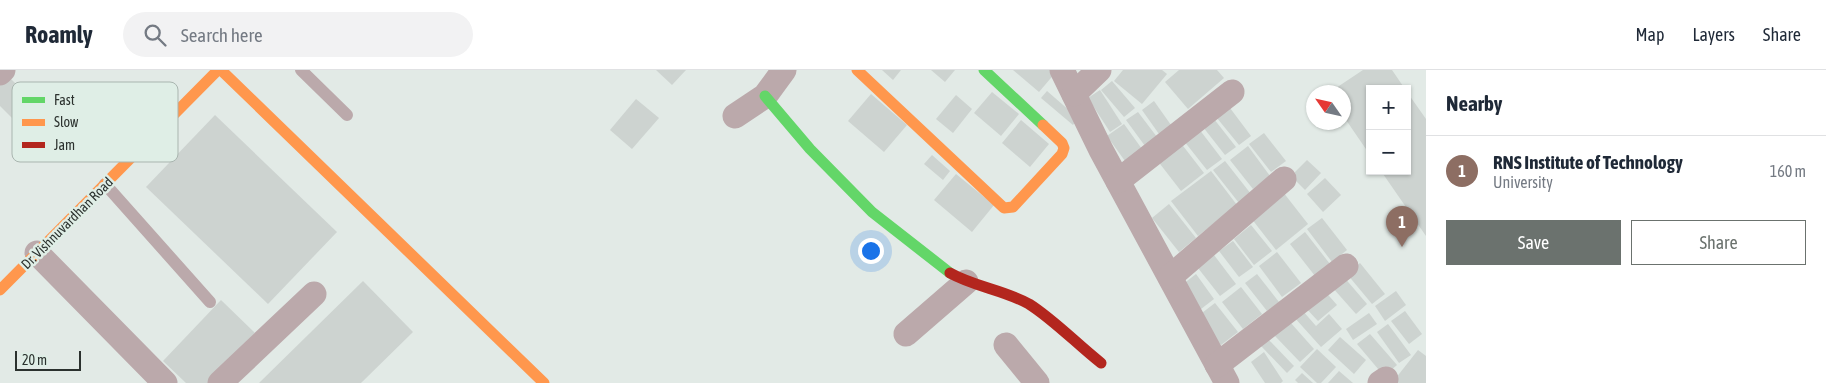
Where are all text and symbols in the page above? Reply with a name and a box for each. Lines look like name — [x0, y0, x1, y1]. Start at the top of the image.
search box — [123, 12, 473, 57]
text: Roamly — [25, 21, 93, 48]
icon: search — [141, 21, 169, 49]
text: Search here — [181, 24, 263, 46]
text: Map — [1635, 24, 1664, 45]
text: Layers — [1692, 24, 1735, 45]
text: Share — [1763, 24, 1801, 45]
legend — [12, 82, 178, 162]
north arrow — [1306, 85, 1351, 130]
map controls — [1366, 85, 1411, 175]
button: + — [1366, 85, 1411, 130]
text: Nearby — [1446, 91, 1502, 115]
text: Fast — [54, 92, 75, 108]
text: Slow — [54, 114, 79, 130]
button: − — [1366, 130, 1411, 175]
text: Jam — [54, 137, 75, 153]
text: RNS Institute of Technology — [1493, 151, 1683, 173]
text: 1 — [1458, 162, 1466, 180]
text: 160 m — [1770, 162, 1806, 180]
text: University — [1493, 173, 1553, 191]
street label: Dr. Vishnuvardhan Road — [18, 174, 116, 272]
pin: 1 — [1386, 206, 1418, 247]
button: Save — [1446, 220, 1621, 265]
button: Share — [1631, 220, 1806, 265]
your location — [858, 238, 884, 264]
scale bar — [15, 348, 81, 371]
text: 20 m — [22, 352, 47, 368]

